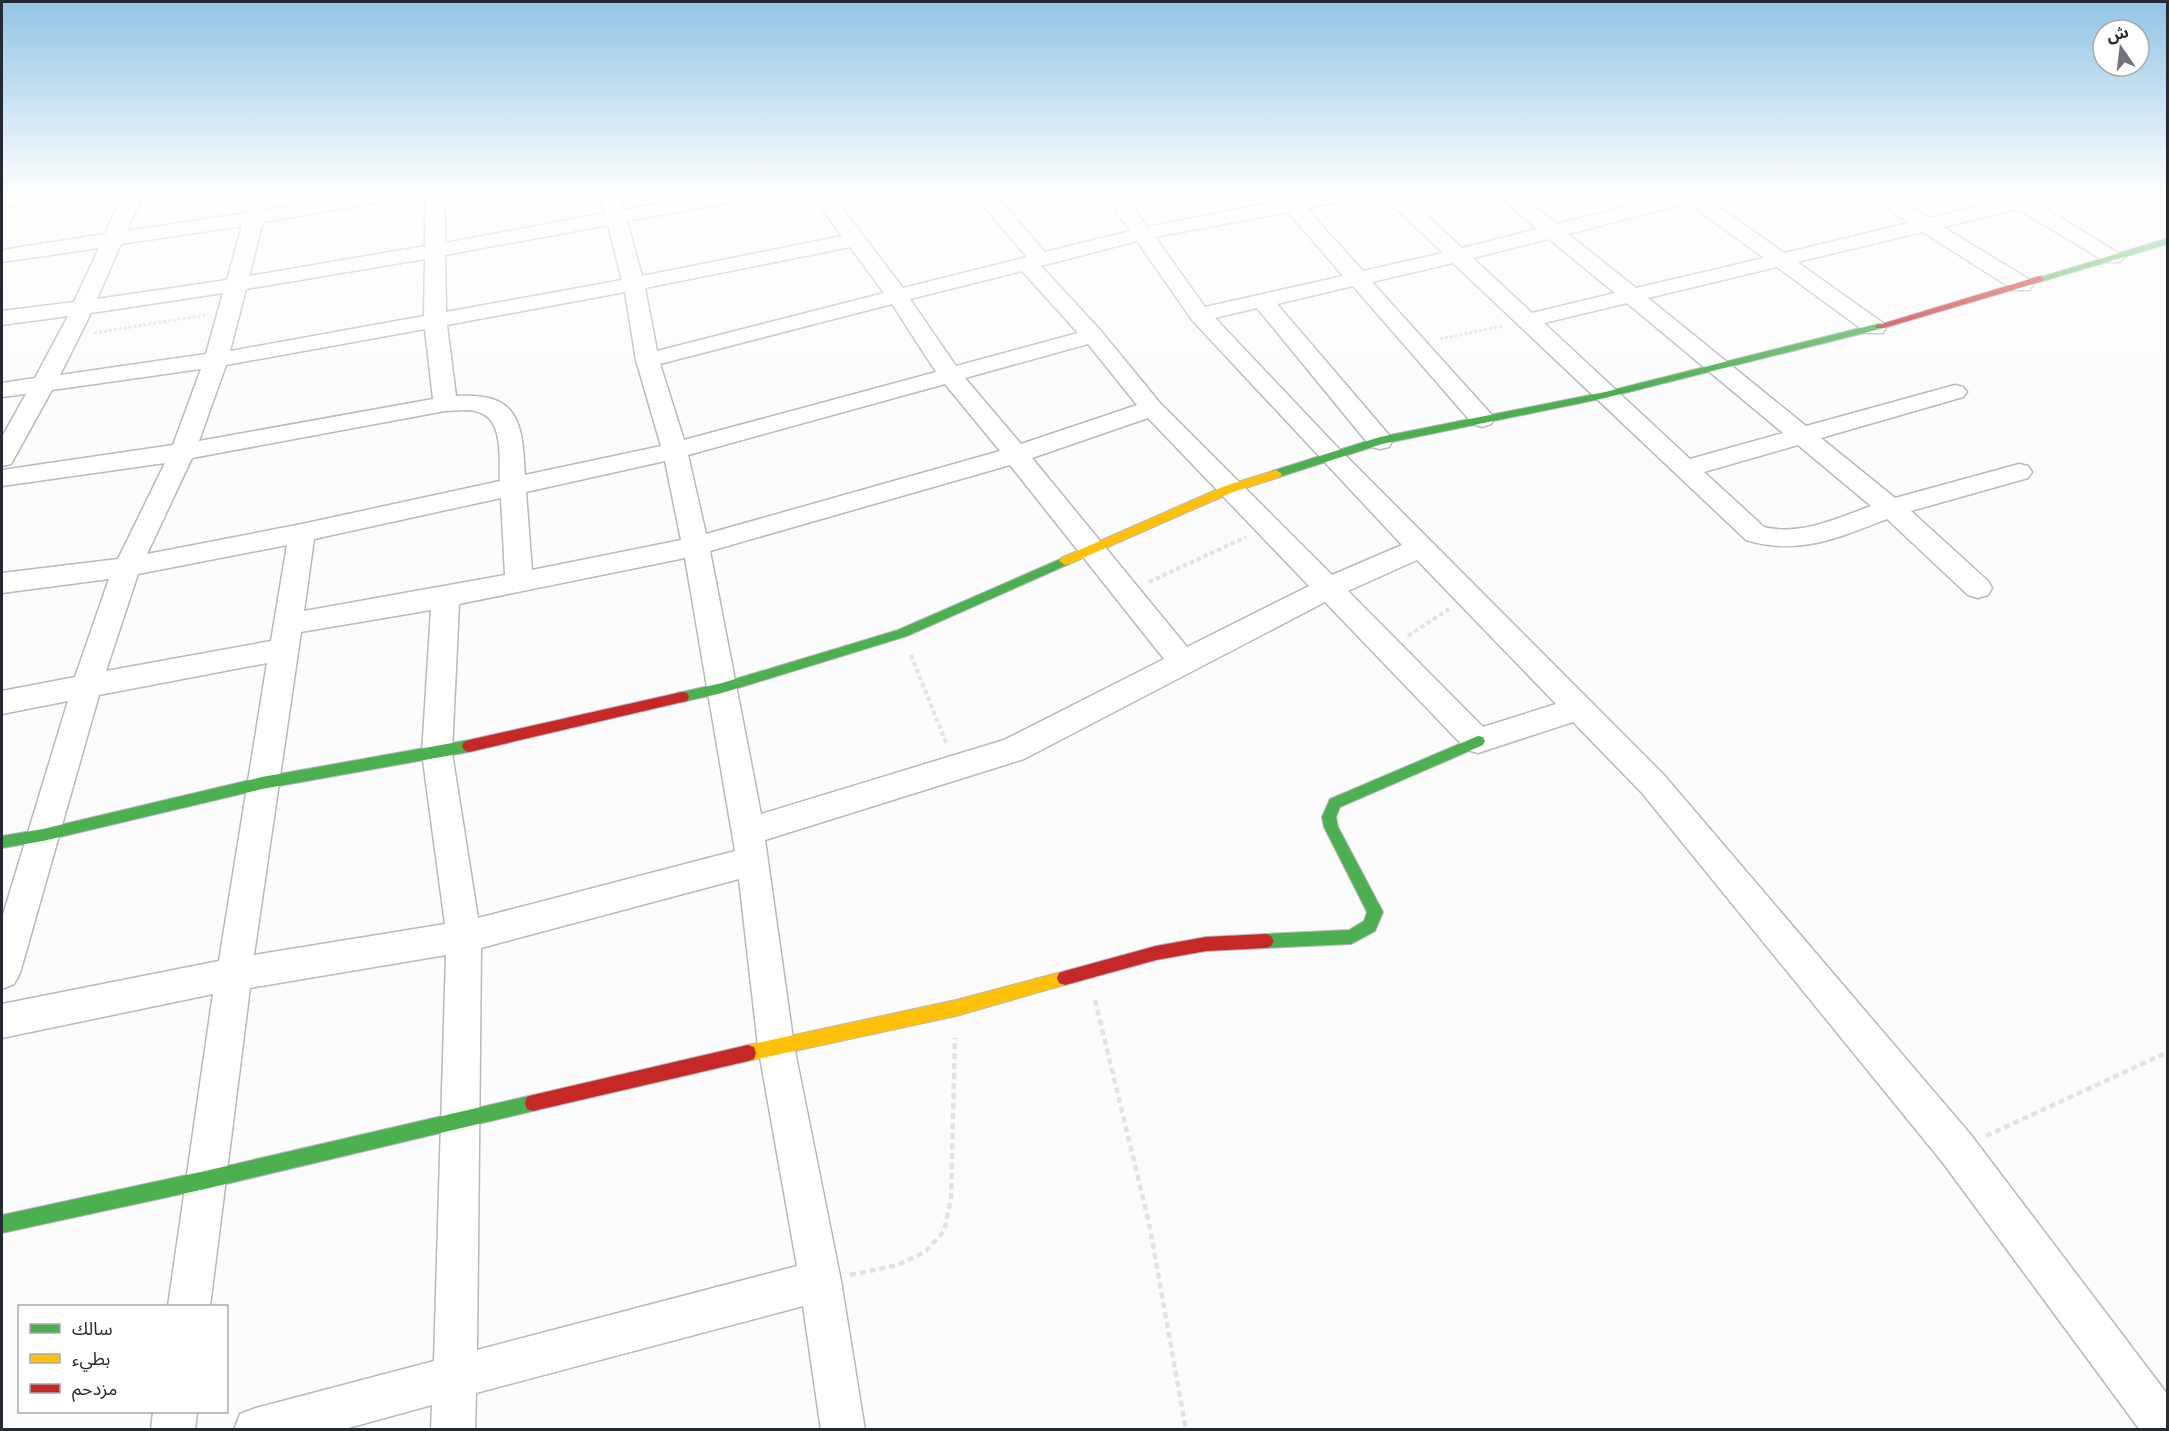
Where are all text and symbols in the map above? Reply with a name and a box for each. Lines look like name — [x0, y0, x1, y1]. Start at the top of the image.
north arrow — [2091, 18, 2151, 78]
text: ش — [2104, 21, 2131, 46]
legend — [18, 1305, 228, 1413]
text: سالك — [72, 1317, 113, 1340]
text: بطيء — [72, 1347, 110, 1372]
text: مزدحم — [72, 1377, 117, 1402]

